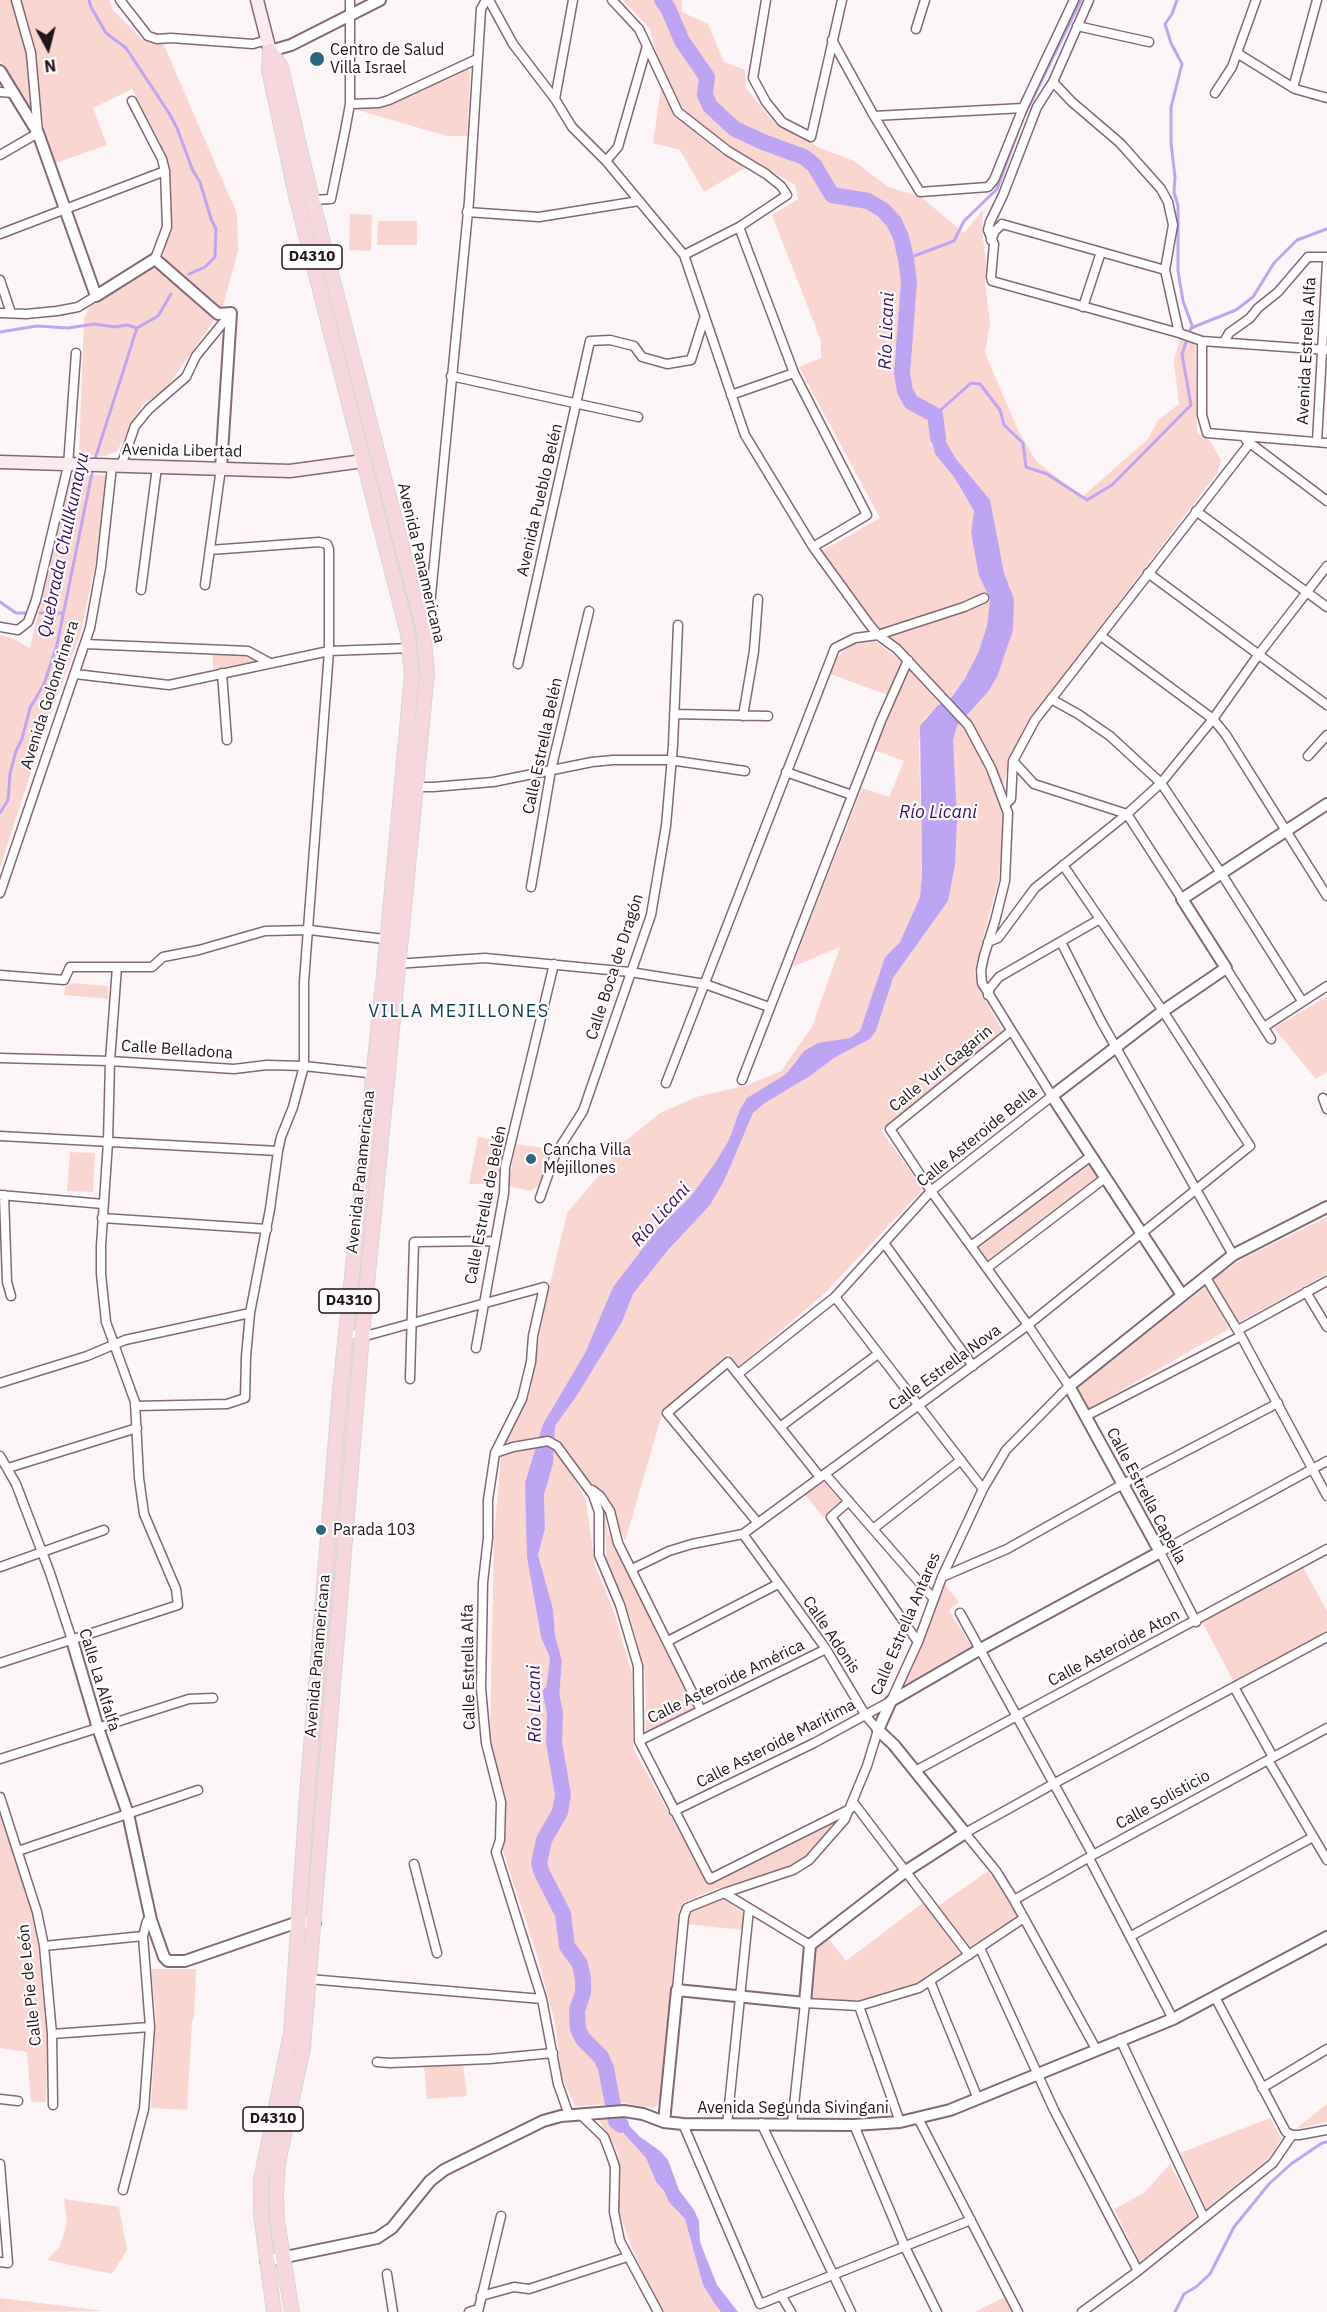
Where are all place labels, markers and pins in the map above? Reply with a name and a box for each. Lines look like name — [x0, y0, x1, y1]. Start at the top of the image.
place label: Centro de Salud Villa Israel — [330, 40, 444, 78]
marker: Centro de Salud Villa Israel — [308, 50, 326, 68]
place label: Cancha Villa Mejillones — [543, 1140, 631, 1178]
marker: Cancha Villa Mejillones — [524, 1152, 538, 1166]
place label: Parada 103 — [333, 1520, 416, 1540]
marker: Parada 103 — [314, 1523, 328, 1537]

